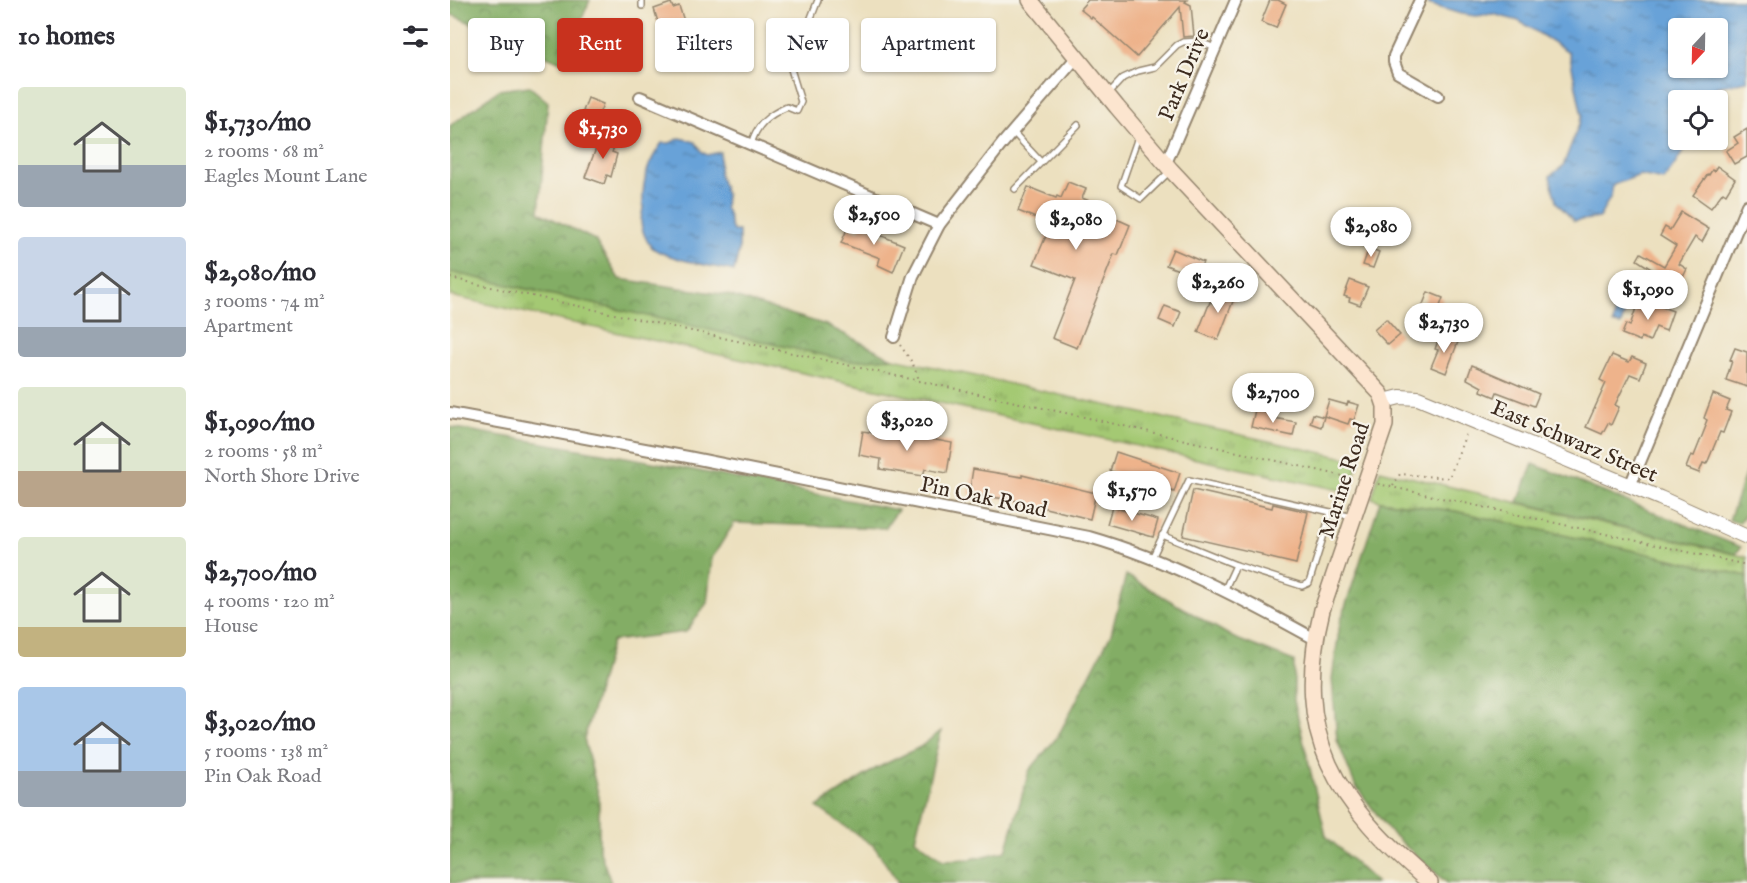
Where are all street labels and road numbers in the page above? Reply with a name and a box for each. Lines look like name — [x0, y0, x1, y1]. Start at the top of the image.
street label: Park Drive — [1153, 24, 1217, 125]
street label: East Schwarz Street — [1487, 394, 1662, 490]
street label: Marine Road — [1313, 419, 1377, 542]
street label: Pin Oak Road — [917, 471, 1050, 525]

